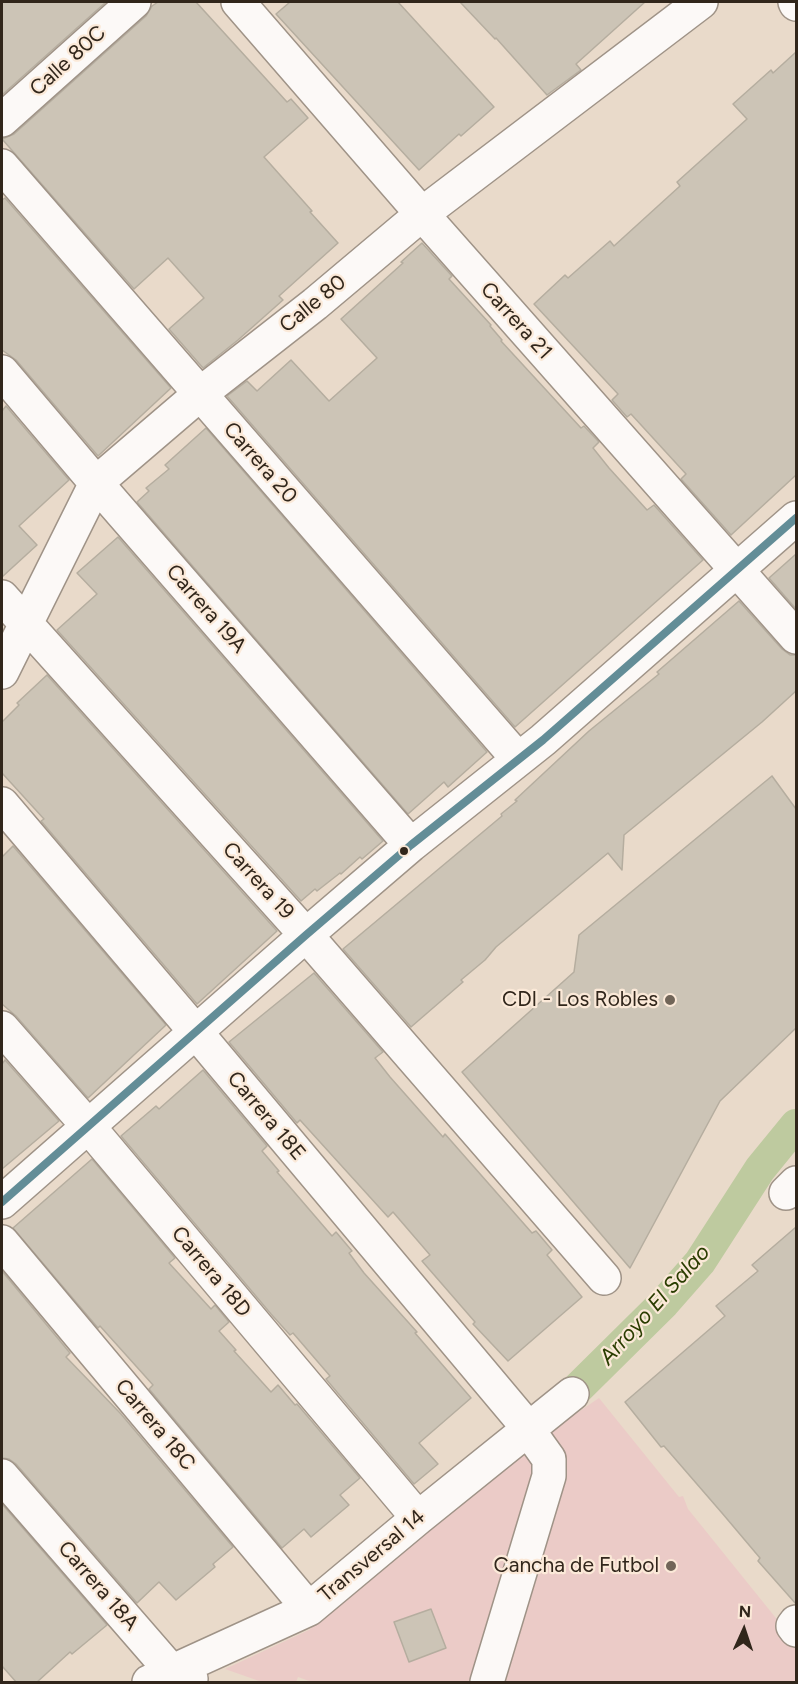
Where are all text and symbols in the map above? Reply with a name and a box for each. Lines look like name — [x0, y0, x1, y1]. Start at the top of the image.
street label: Calle 80C — [25, 20, 111, 102]
street label: Calle 80 — [275, 270, 351, 338]
street label: Carrera 21 — [475, 277, 557, 365]
street label: Carrera 20 — [218, 417, 302, 509]
street label: Carrera 19A — [161, 559, 251, 659]
street label: Carrera 19 — [217, 837, 299, 925]
unlabelled marker — [398, 845, 410, 857]
place label: CDI - Los Robles — [502, 987, 658, 1013]
marker: CDI - Los Robles — [663, 993, 677, 1007]
street label: Carrera 18E — [221, 1066, 311, 1166]
street label: Carrera 18D — [166, 1222, 256, 1322]
water label: Arroyo El Salao — [594, 1240, 716, 1370]
street label: Carrera 18C — [110, 1374, 200, 1476]
street label: Transversal 14 — [314, 1504, 430, 1608]
street label: Carrera 18A — [52, 1536, 144, 1636]
place label: Cancha de Futbol — [494, 1553, 659, 1579]
marker: Cancha de Futbol — [664, 1559, 678, 1573]
north arrow — [714, 1600, 774, 1660]
text: N — [738, 1602, 752, 1621]

